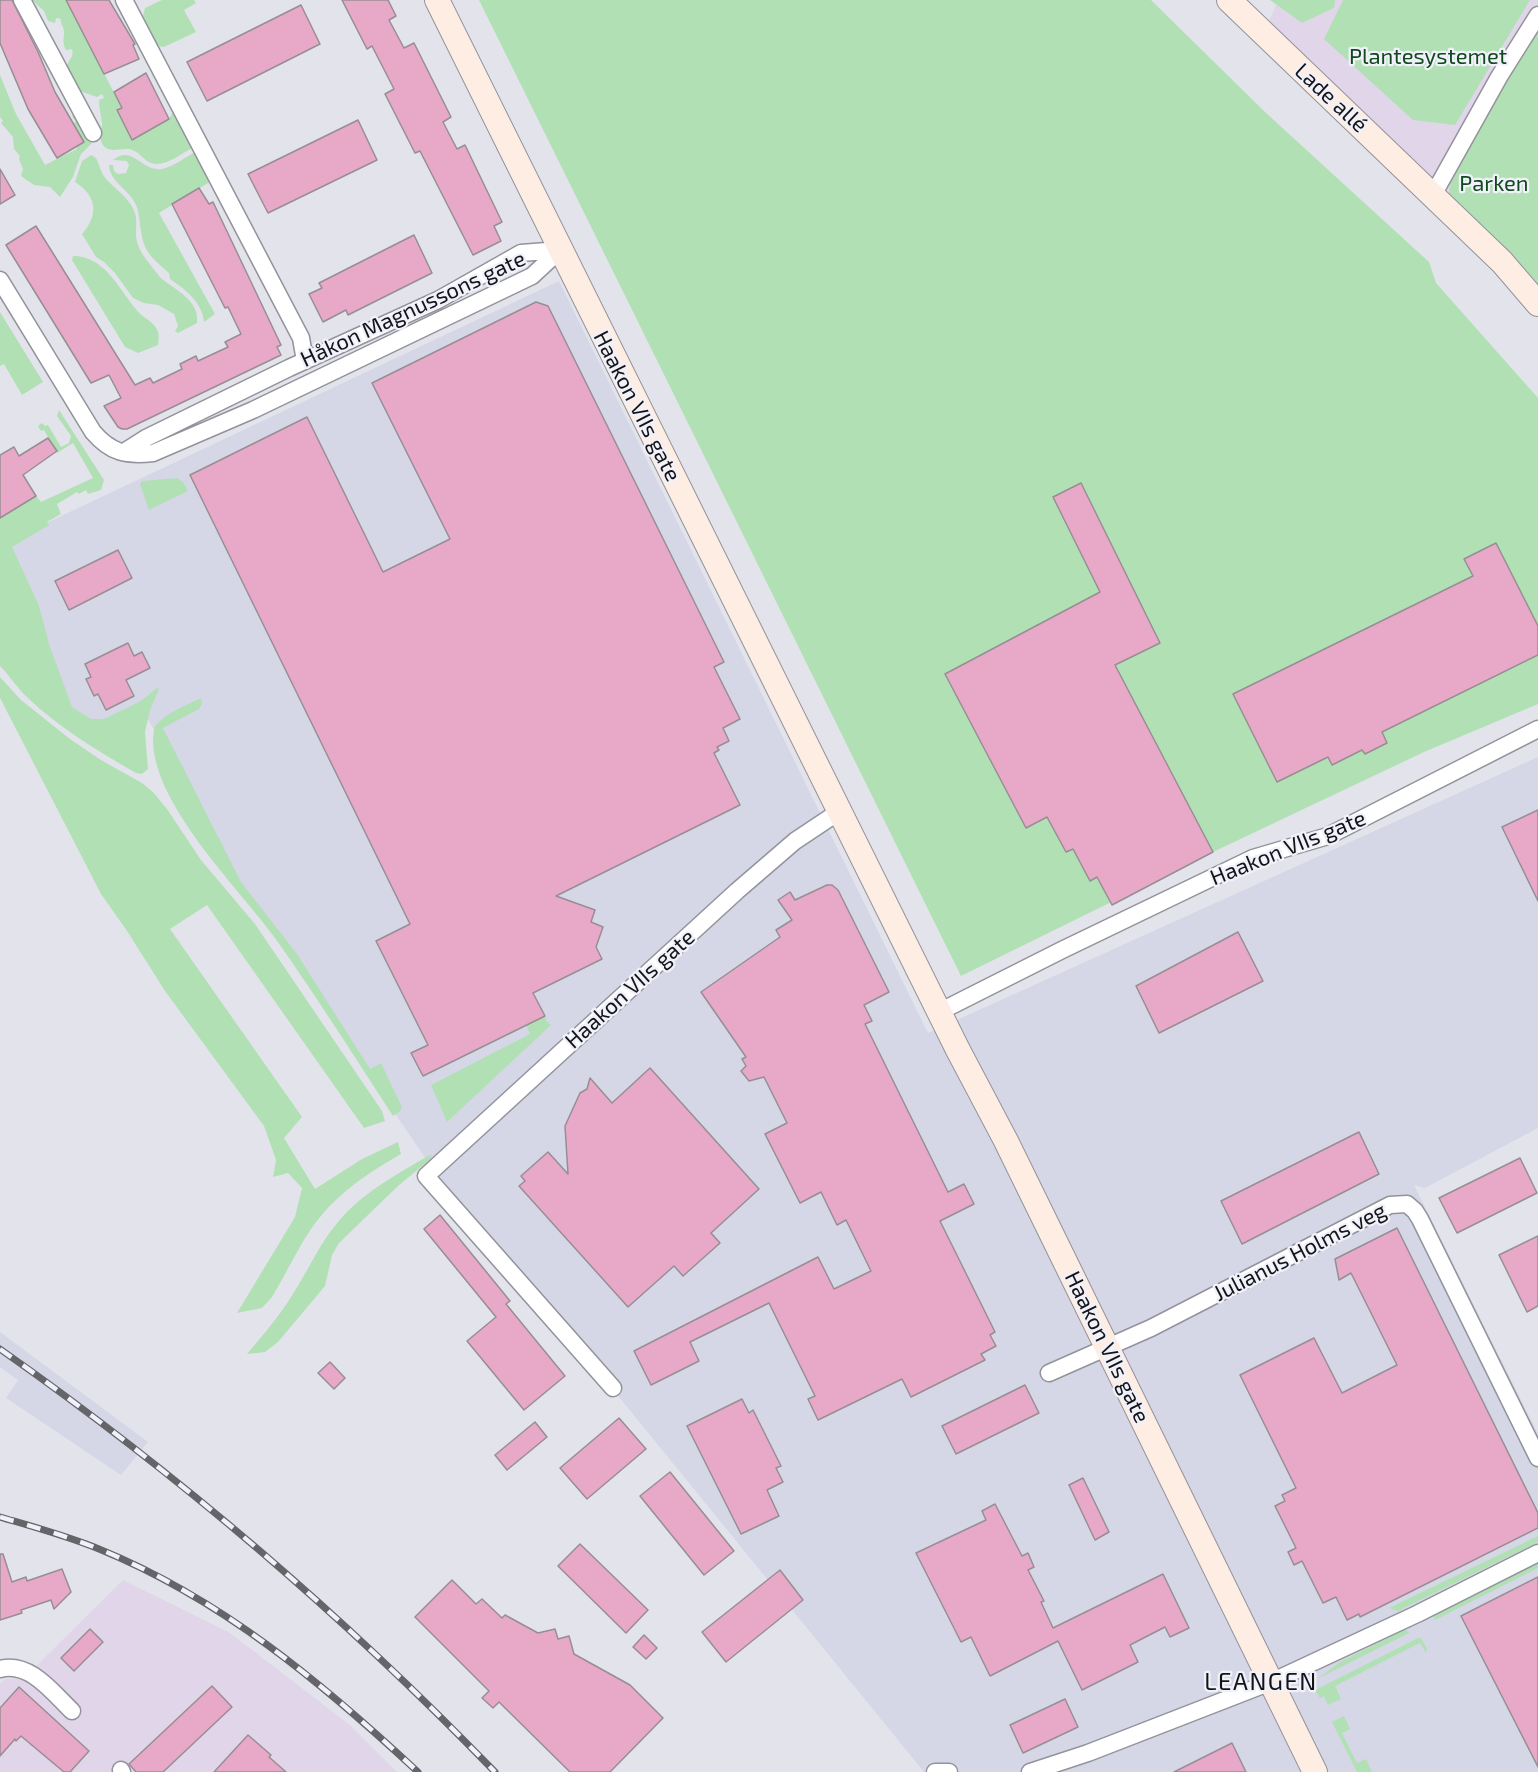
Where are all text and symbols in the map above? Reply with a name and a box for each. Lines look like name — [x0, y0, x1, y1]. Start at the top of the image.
park label: Plantesystemet — [1349, 44, 1507, 70]
street label: Lade allé — [1289, 58, 1373, 138]
park label: Parken — [1459, 171, 1529, 197]
street label: Håkon Magnussons gate — [296, 245, 530, 373]
street label: Haakon VIIs gate — [588, 326, 686, 486]
street label: Haakon VIIs gate — [1206, 805, 1370, 891]
street label: Haakon VIIs gate — [560, 924, 700, 1054]
street label: Julianus Holms veg — [1209, 1197, 1391, 1307]
street label: Haakon VIIs gate — [1059, 1267, 1155, 1427]
district label: LEANGEN — [1204, 1668, 1318, 1696]

